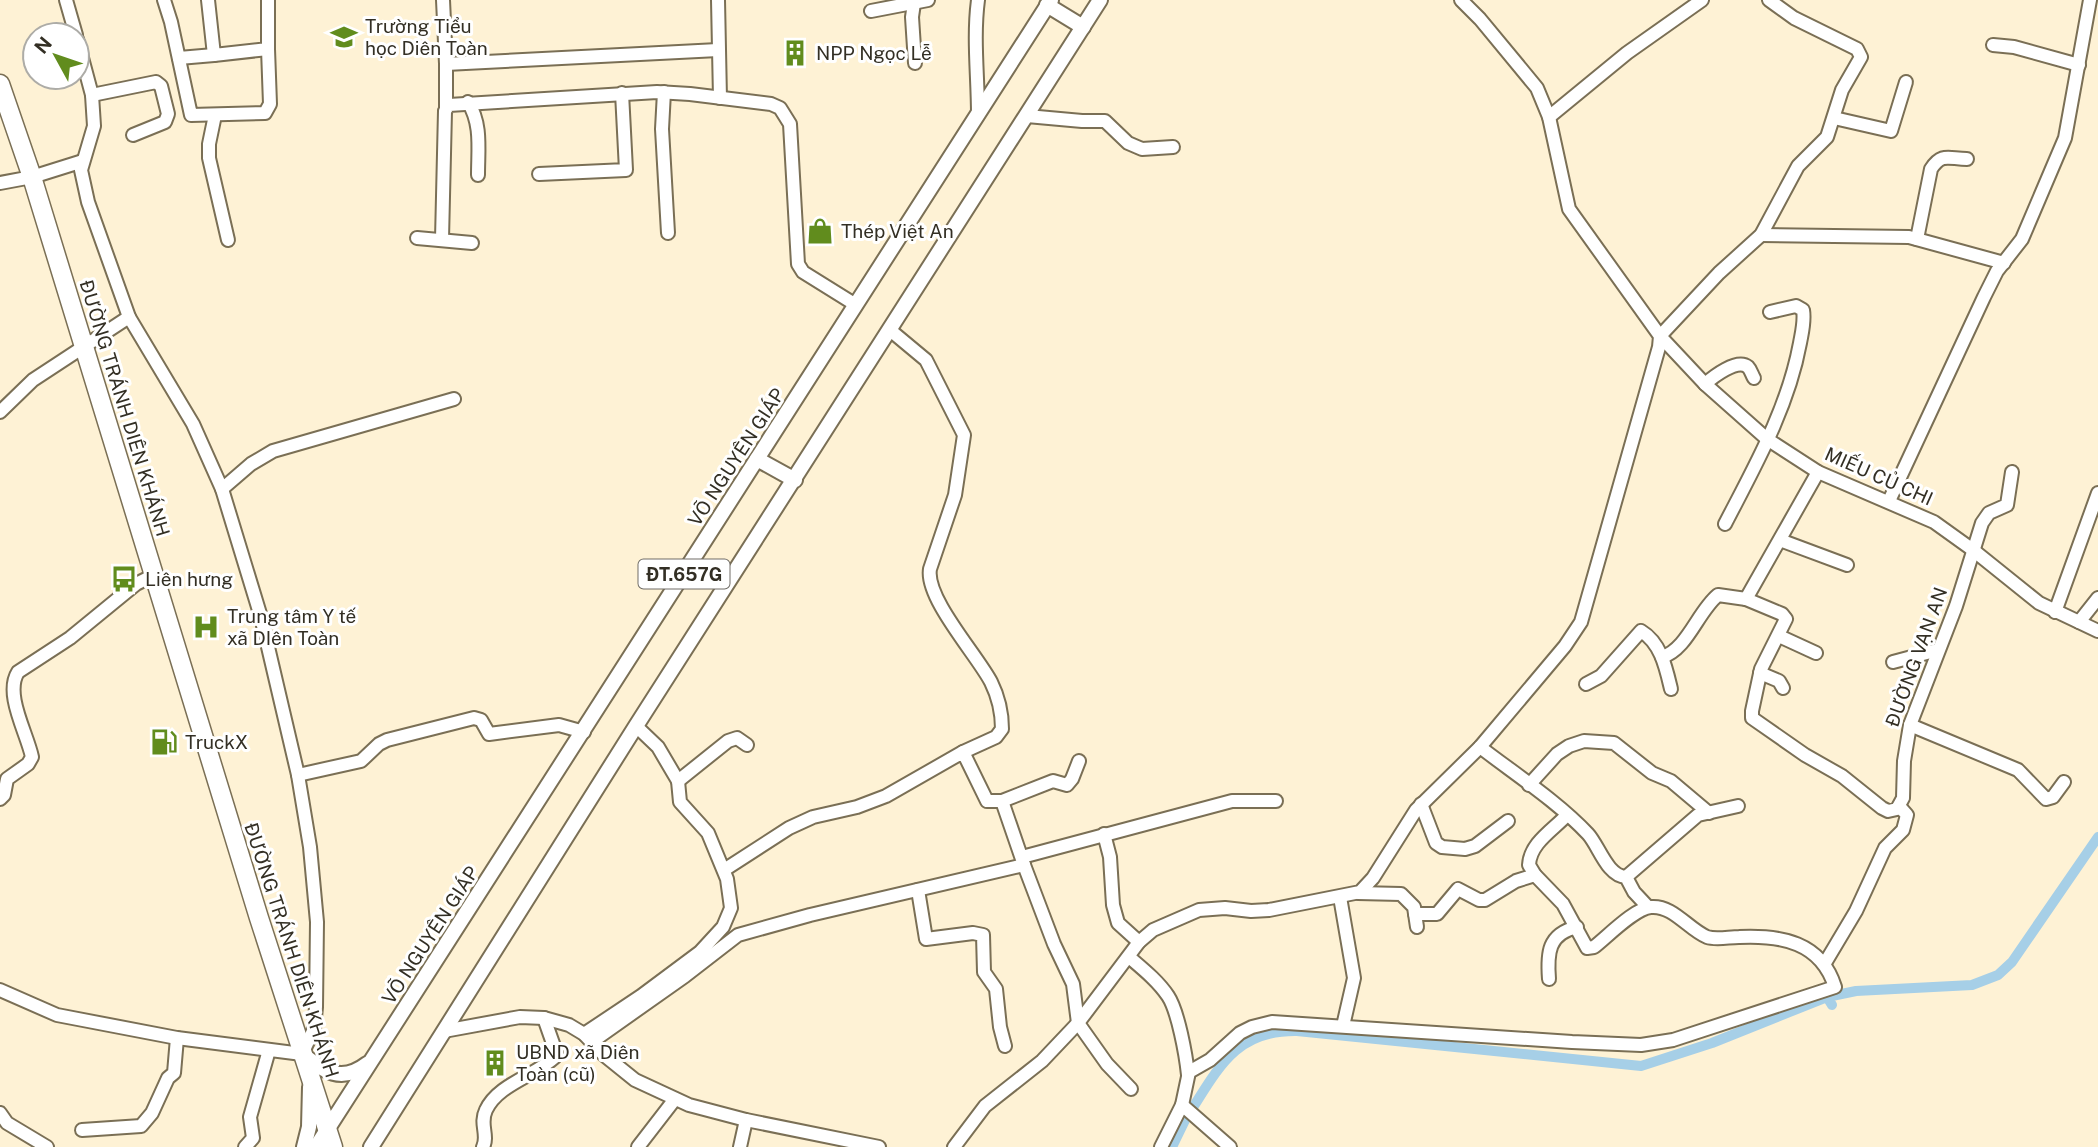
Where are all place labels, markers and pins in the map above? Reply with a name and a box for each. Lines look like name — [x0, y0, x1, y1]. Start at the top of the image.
place label: Trường Tiểu học Diên Toàn — [365, 15, 488, 59]
school or university icon: Trường Tiểu học Diên Toàn — [329, 22, 359, 52]
building icon: NPP Ngọc Lễ — [780, 38, 810, 68]
place label: NPP Ngọc Lễ — [816, 42, 932, 64]
shop icon: Thép Việt An — [805, 216, 835, 246]
place label: Thép Việt An — [841, 220, 954, 242]
bus stop icon: Liên hưng — [109, 564, 139, 594]
place label: Liên hưng — [145, 568, 233, 590]
place label: Trung tâm Y tế xã DIên Toàn — [227, 605, 357, 649]
hospital icon: Trung tâm Y tế xã DIên Toàn — [191, 612, 221, 642]
fuel station icon: TruckX — [149, 727, 179, 757]
place label: TruckX — [185, 731, 248, 753]
place label: UBND xã Diên Toàn (cũ) — [516, 1041, 639, 1085]
building icon: UBND xã Diên Toàn (cũ) — [480, 1048, 510, 1078]

